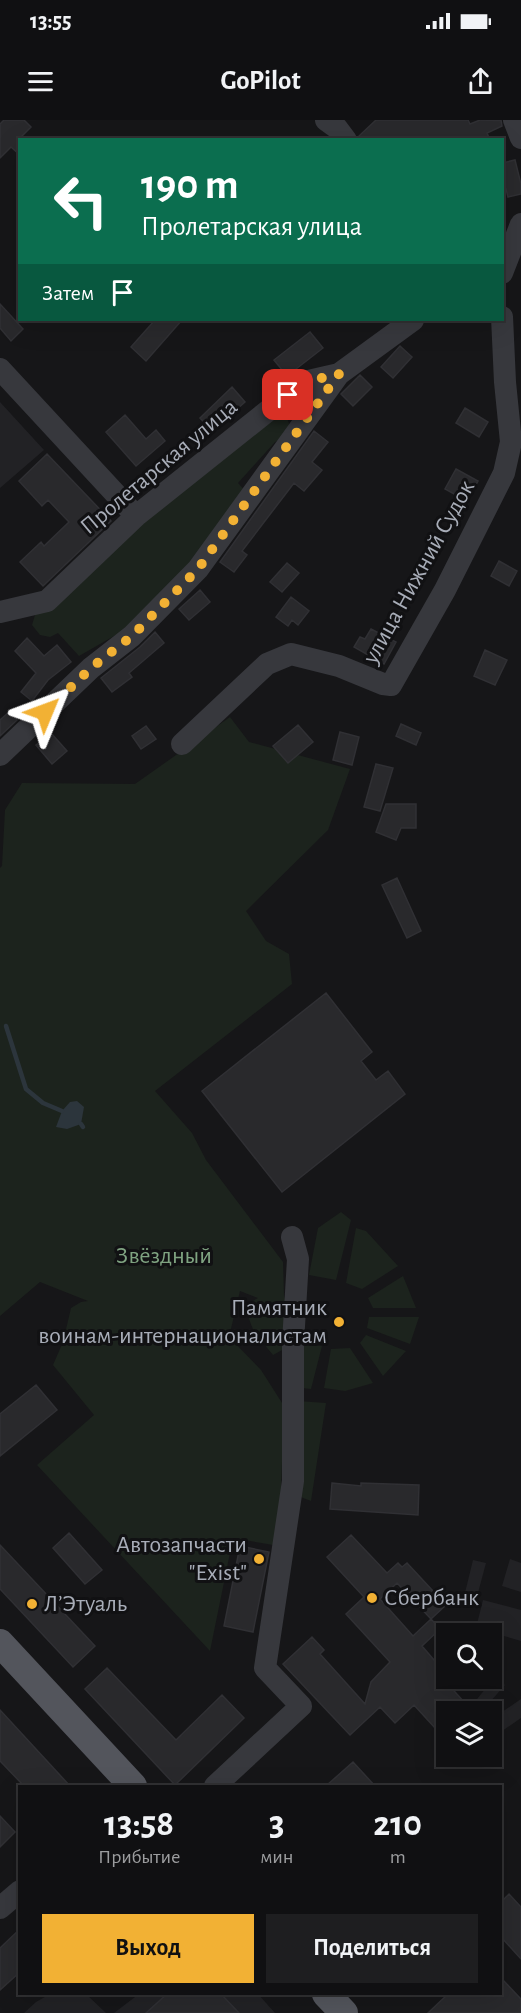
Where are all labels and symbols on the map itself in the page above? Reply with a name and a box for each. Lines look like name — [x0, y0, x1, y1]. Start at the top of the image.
pin — [262, 369, 313, 420]
street label: Пролетарская улица — [76, 395, 242, 539]
street label: улица Нижний Судок — [358, 476, 479, 669]
position arrow — [13, 680, 77, 744]
park label: Звёздный — [116, 1244, 212, 1268]
place label: Памятник воинам-интернационалистам — [38, 1296, 327, 1348]
marker: Памятник воинам-интернационалистам — [332, 1315, 346, 1329]
place label: Автозапчасти "Exist" — [116, 1533, 247, 1585]
marker: Автозапчасти "Exist" — [252, 1552, 266, 1566]
place label: Сбербанк — [384, 1586, 479, 1610]
marker: Сбербанк — [365, 1591, 379, 1605]
place label: Л’Этуаль — [44, 1592, 127, 1616]
marker: Л’Этуаль — [25, 1597, 39, 1611]

